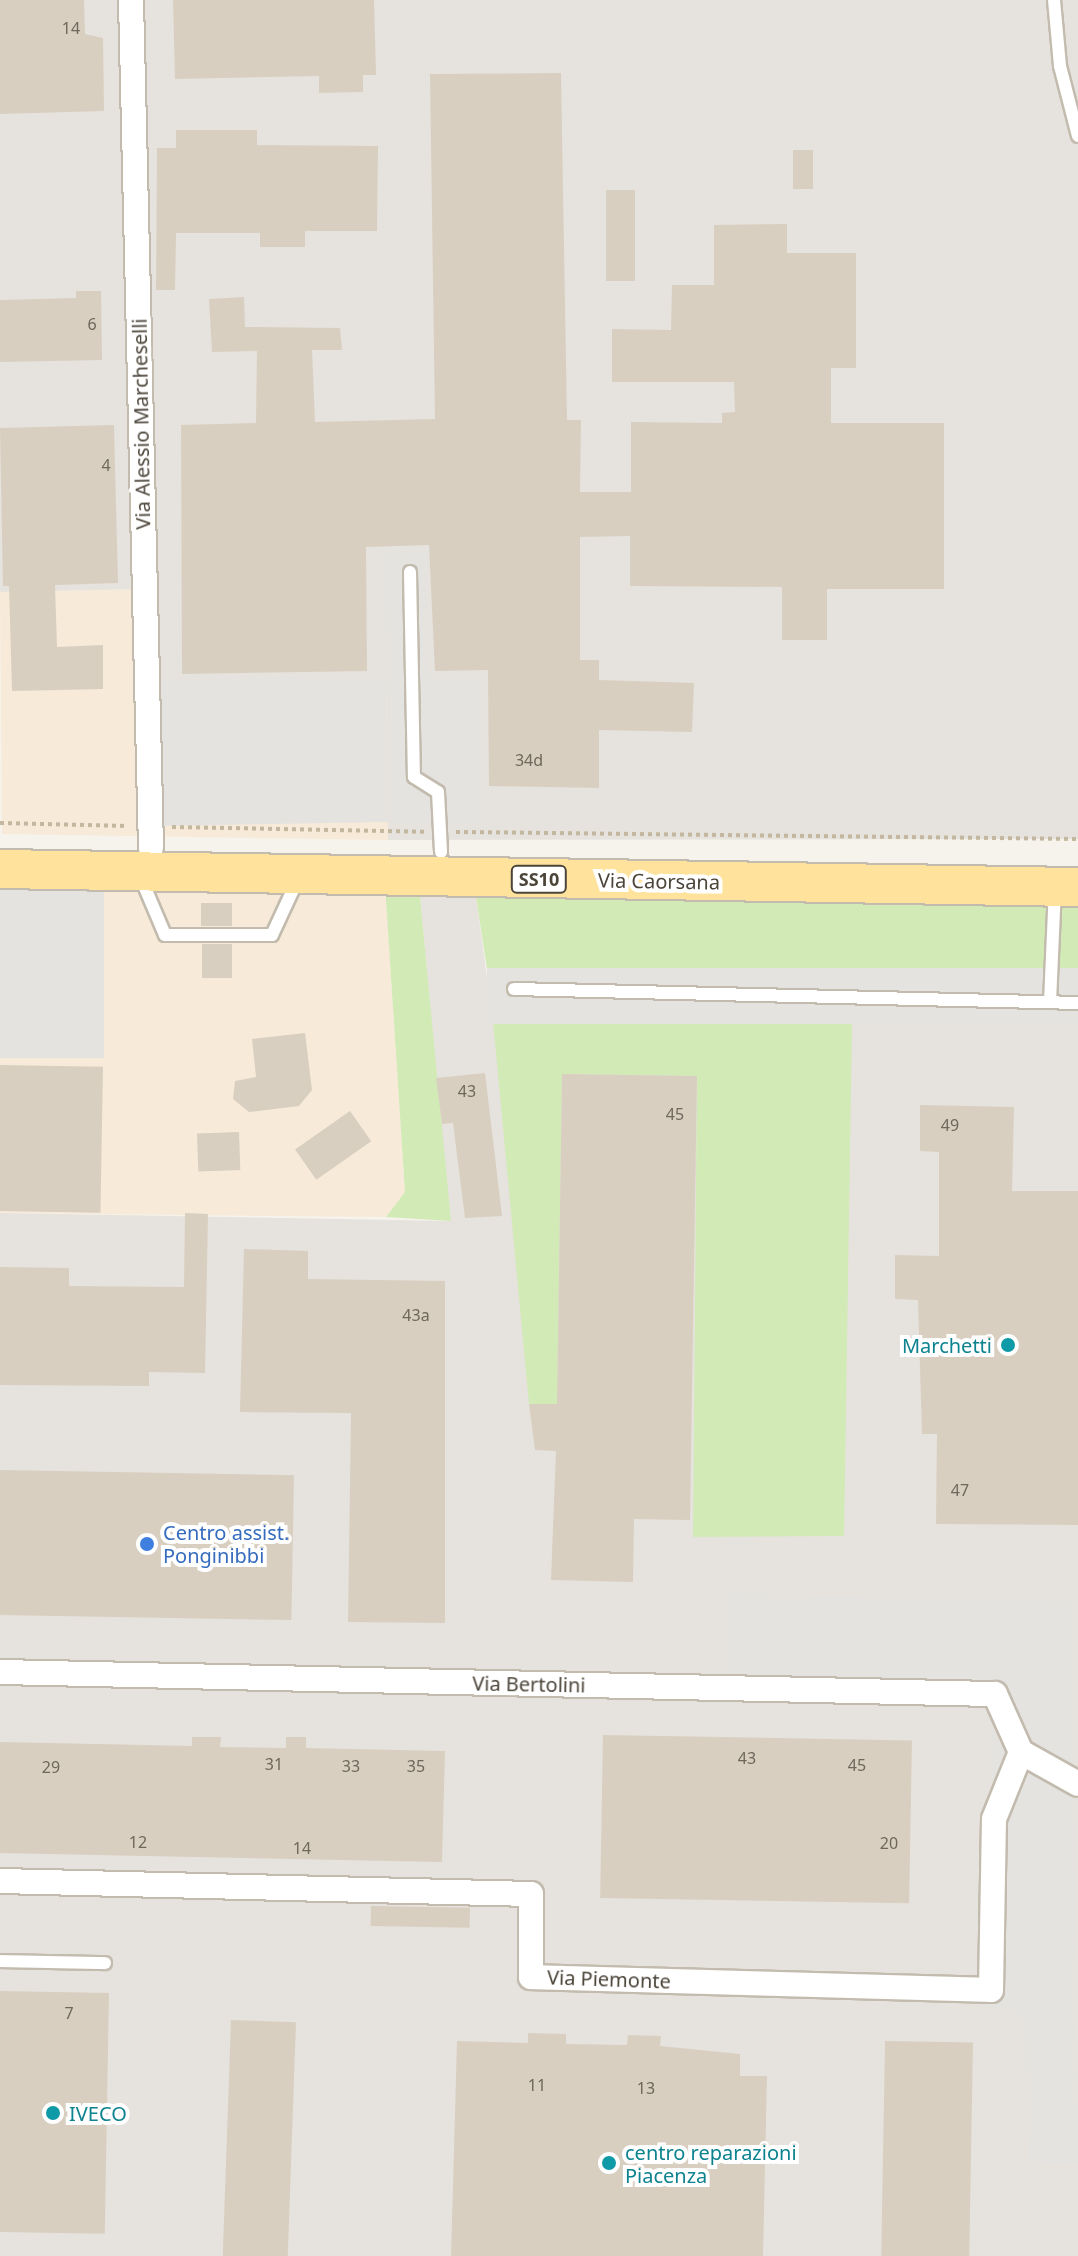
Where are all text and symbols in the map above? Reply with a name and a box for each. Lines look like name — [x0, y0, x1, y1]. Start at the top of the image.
house number: 14 — [62, 18, 80, 38]
house number: 6 — [87, 314, 97, 334]
street label: Via Alessio Marcheselli — [127, 318, 155, 530]
house number: 4 — [101, 455, 111, 475]
house number: 34d — [515, 750, 543, 770]
road number: SS10 — [509, 865, 569, 893]
street label: Via Caorsana — [598, 868, 720, 894]
house number: 43 — [458, 1081, 476, 1101]
house number: 45 — [666, 1104, 684, 1124]
house number: 49 — [941, 1115, 959, 1135]
house number: 43a — [402, 1305, 430, 1325]
place label: Marchetti — [902, 1333, 992, 1357]
marker: Marchetti — [999, 1336, 1017, 1354]
house number: 47 — [951, 1480, 969, 1500]
place label: Centro assist. Ponginibbi — [163, 1520, 289, 1567]
marker: Centro assist. Ponginibbi — [138, 1535, 156, 1553]
street label: Via Bertolini — [472, 1671, 586, 1697]
house number: 43 — [738, 1748, 756, 1768]
house number: 31 — [265, 1754, 283, 1774]
house number: 45 — [848, 1755, 866, 1775]
house number: 33 — [342, 1756, 360, 1776]
house number: 35 — [407, 1756, 425, 1776]
house number: 29 — [42, 1757, 60, 1777]
house number: 12 — [129, 1832, 147, 1852]
house number: 20 — [880, 1833, 898, 1853]
house number: 14 — [293, 1838, 311, 1858]
street label: Via Piemonte — [547, 1965, 671, 1993]
house number: 7 — [64, 2003, 74, 2023]
house number: 11 — [528, 2075, 546, 2095]
house number: 13 — [637, 2078, 655, 2098]
place label: IVECO — [69, 2101, 127, 2125]
marker: IVECO — [44, 2104, 62, 2122]
place label: centro reparazioni Piacenza — [625, 2140, 797, 2187]
marker: centro reparazioni Piacenza — [600, 2154, 618, 2172]

